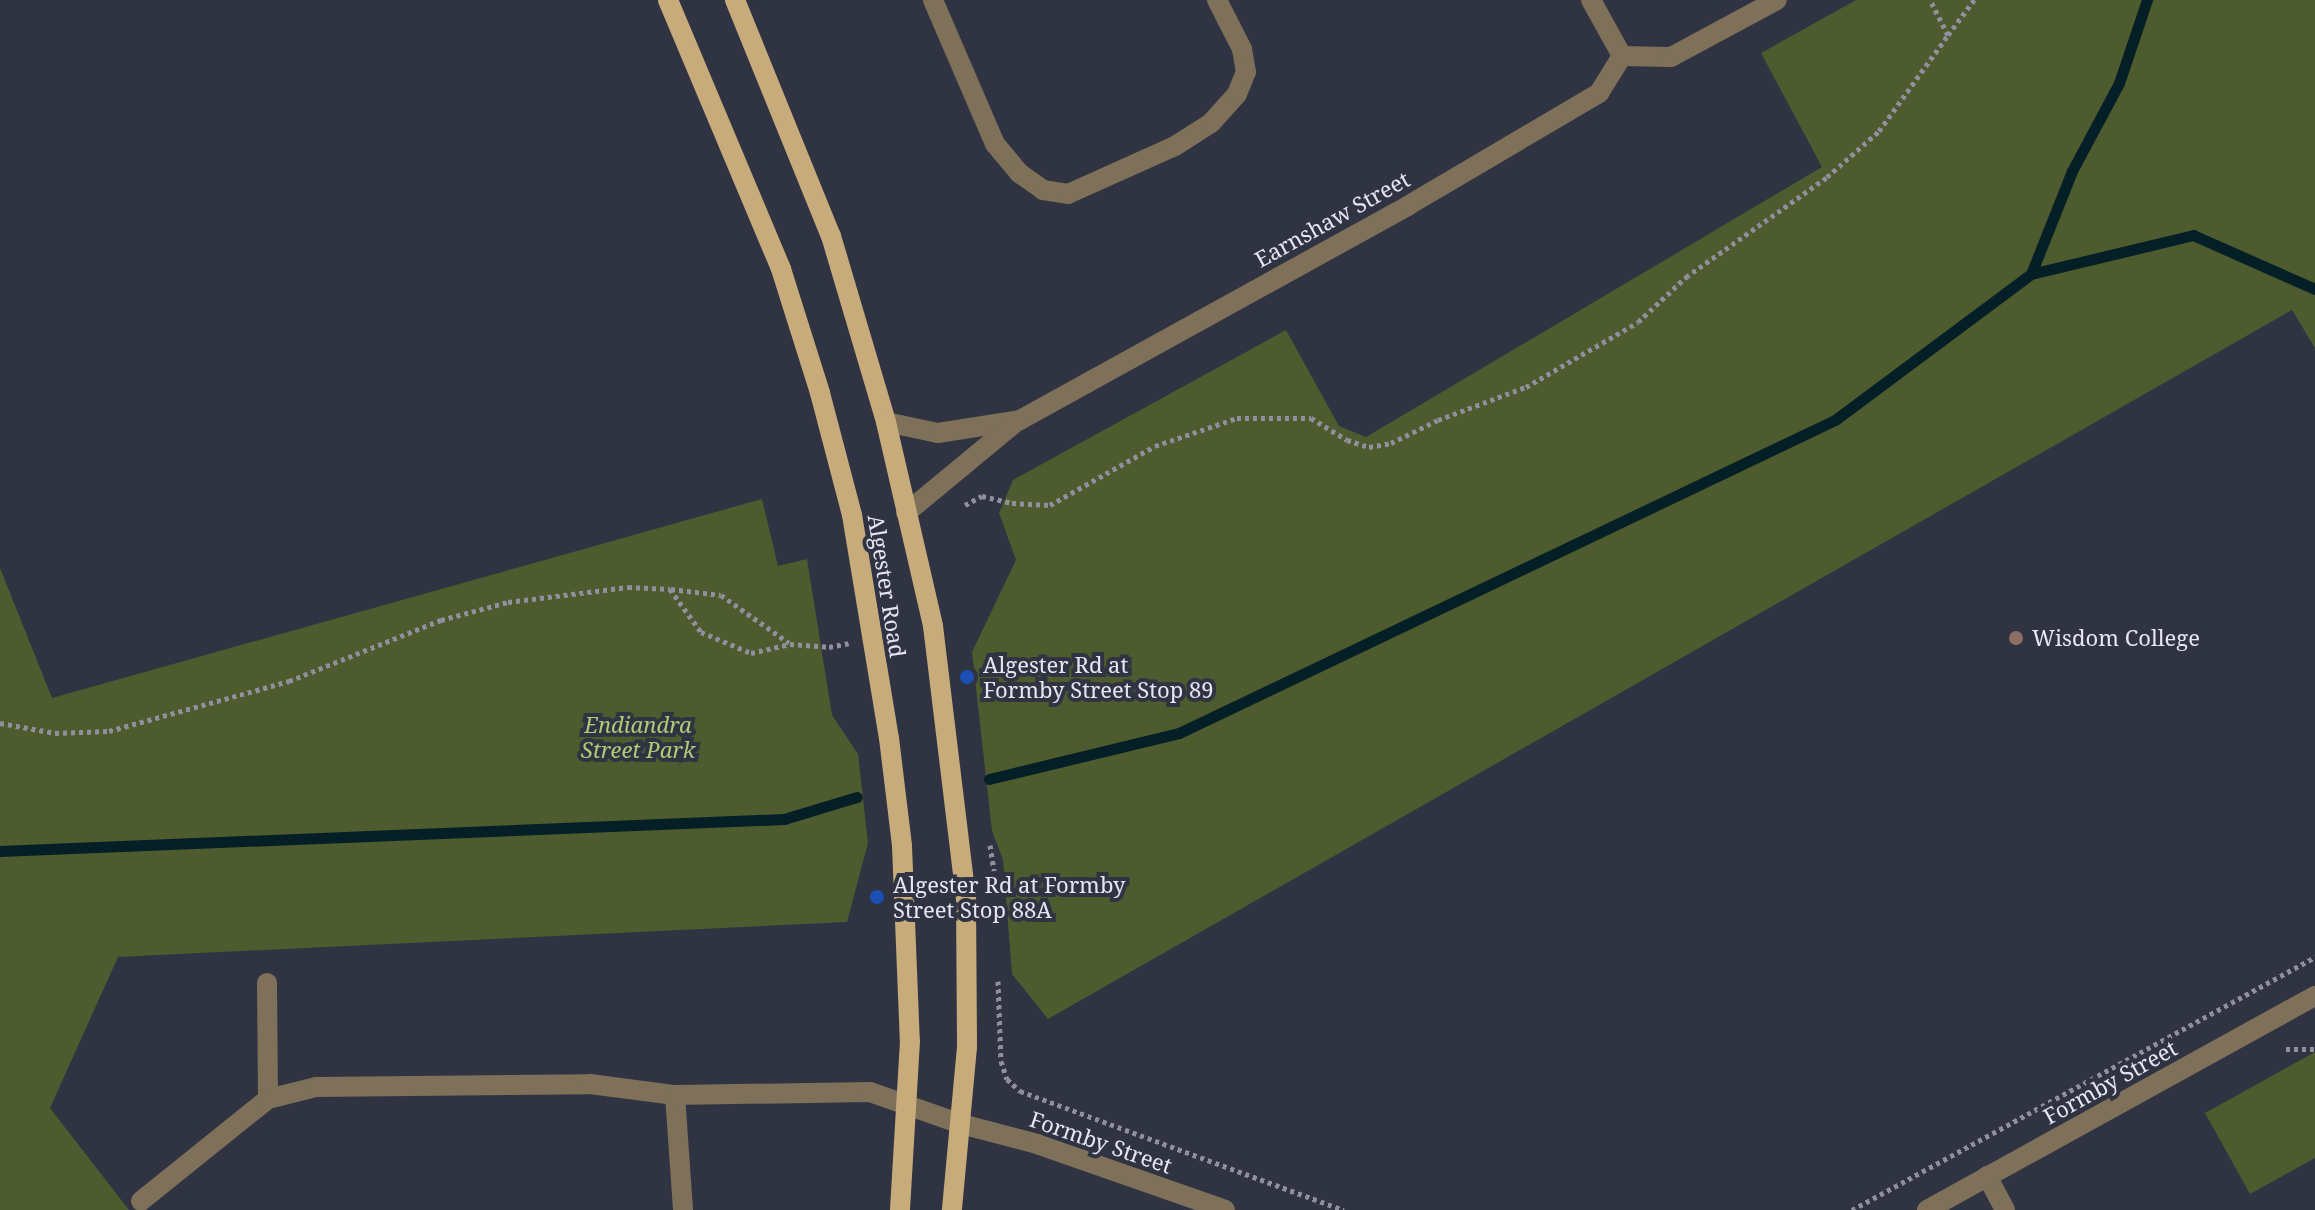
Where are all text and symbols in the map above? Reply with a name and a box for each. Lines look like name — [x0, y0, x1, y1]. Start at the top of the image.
street label: Earnshaw Street — [1250, 166, 1414, 272]
street label: Algester Road — [863, 513, 911, 659]
place label: Wisdom College — [2032, 625, 2200, 651]
marker: Wisdom College — [2007, 629, 2025, 647]
place label: Algester Rd at Formby Street Stop 89 — [983, 651, 1213, 702]
marker: Algester Rd at Formby Street Stop 89 — [958, 668, 976, 686]
park label: Endiandra Street Park — [581, 711, 695, 762]
place label: Algester Rd at Formby Street Stop 88A — [893, 871, 1125, 922]
marker: Algester Rd at Formby Street Stop 88A — [868, 888, 886, 906]
street label: Formby Street — [2039, 1034, 2181, 1130]
street label: Formby Street — [1026, 1105, 1176, 1179]

